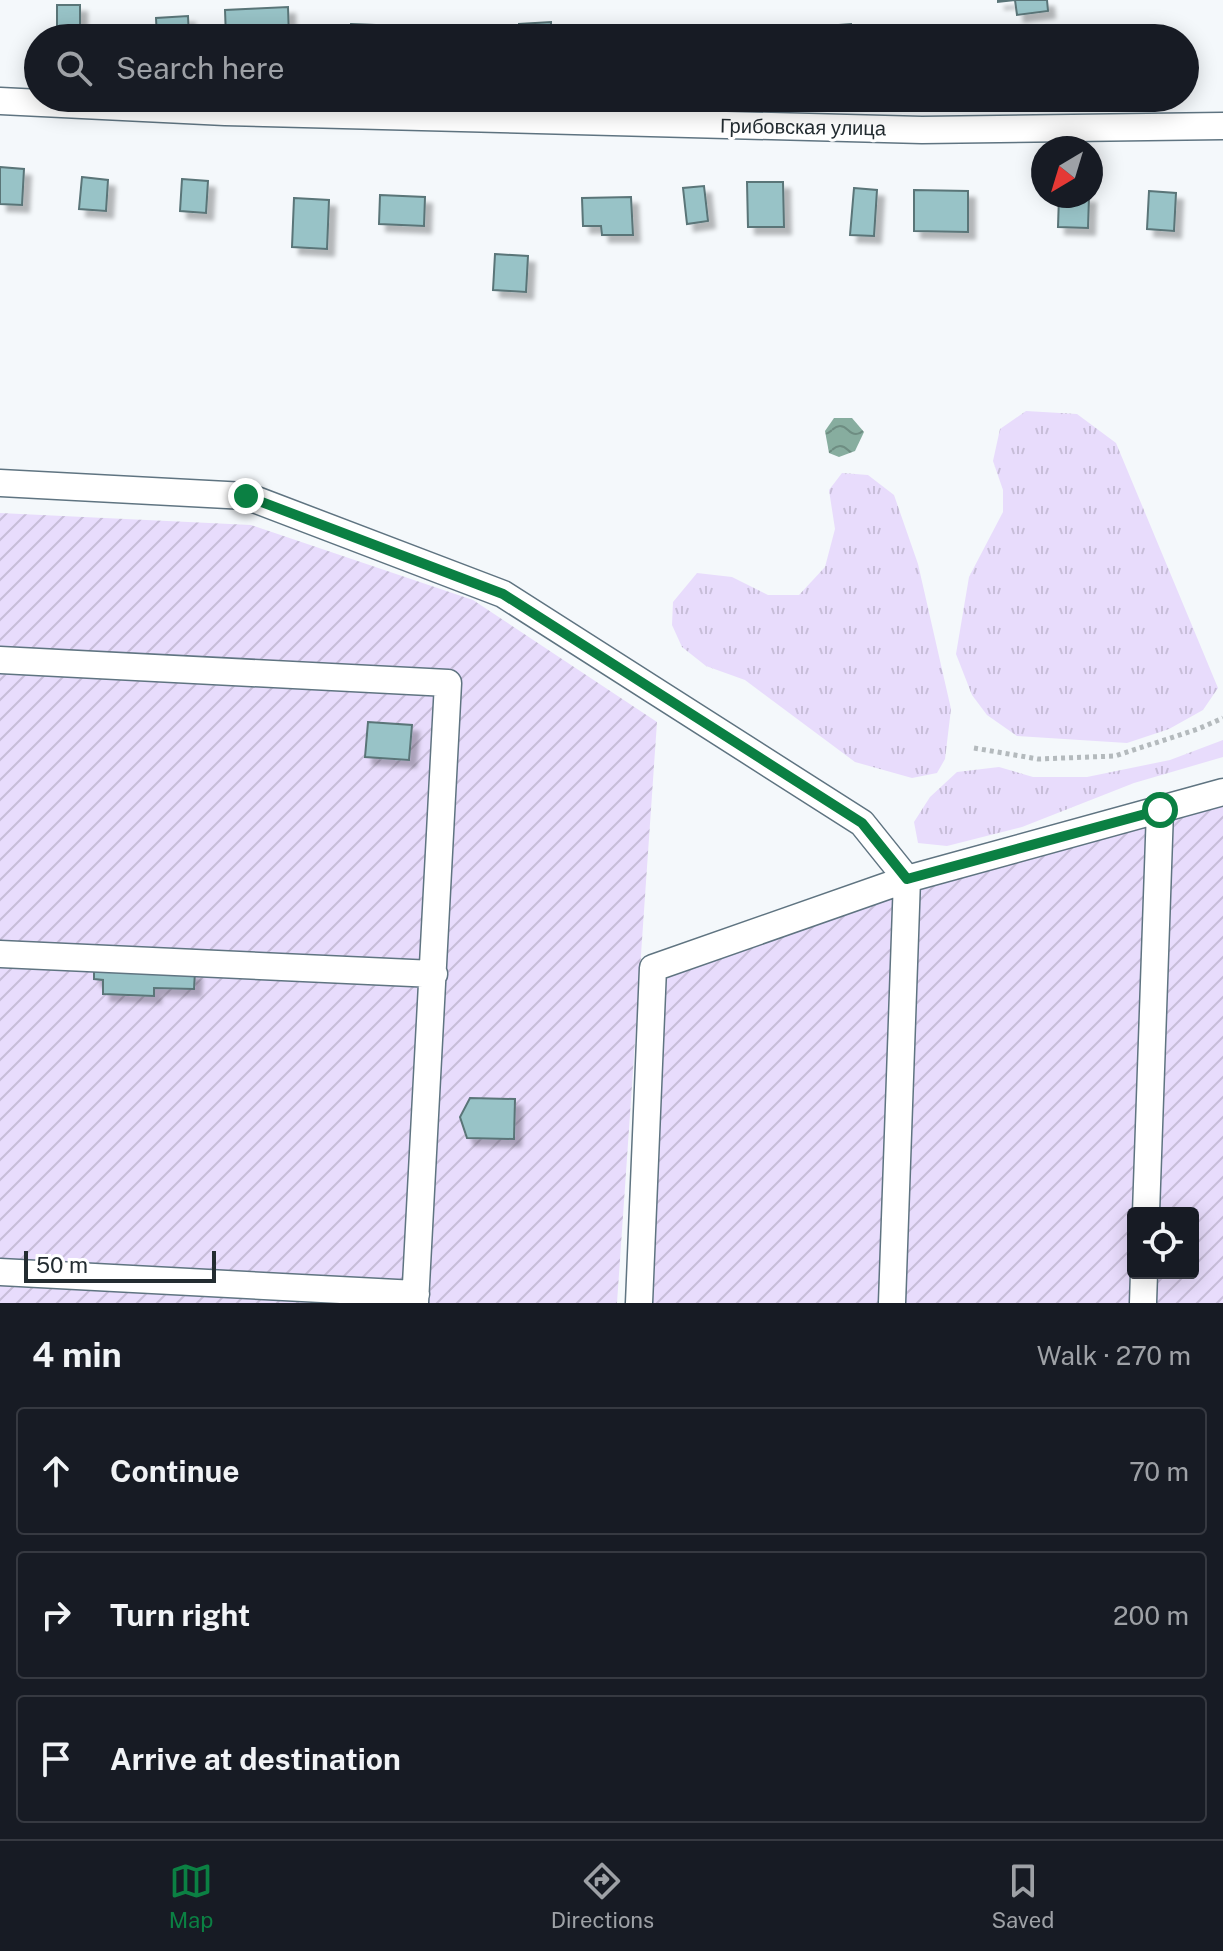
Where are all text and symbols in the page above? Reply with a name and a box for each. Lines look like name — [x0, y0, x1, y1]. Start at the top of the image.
search box — [24, 24, 1199, 112]
icon: search — [52, 46, 96, 90]
text: Search here — [116, 50, 284, 86]
street label: Грибовская улица — [720, 114, 887, 140]
north arrow — [1031, 136, 1103, 208]
route end — [228, 478, 264, 514]
route start — [1142, 792, 1178, 828]
map controls — [1127, 1207, 1199, 1279]
button: locate — [1127, 1207, 1199, 1279]
scale bar — [24, 1247, 216, 1283]
text: 50 m — [36, 1252, 88, 1278]
text: 4 min — [32, 1335, 122, 1375]
text: Walk · 270 m — [1037, 1340, 1191, 1371]
icon: ahead — [34, 1449, 78, 1493]
text: Continue — [110, 1453, 240, 1489]
text: 70 m — [1129, 1456, 1189, 1487]
icon: right — [34, 1593, 78, 1637]
text: Turn right — [110, 1597, 250, 1633]
text: 200 m — [1113, 1600, 1189, 1631]
icon: arrive — [34, 1737, 78, 1781]
text: Arrive at destination — [110, 1741, 401, 1777]
tab: Map — [169, 1859, 213, 1933]
tab: Directions — [551, 1859, 654, 1933]
tab: Saved — [991, 1859, 1054, 1933]

